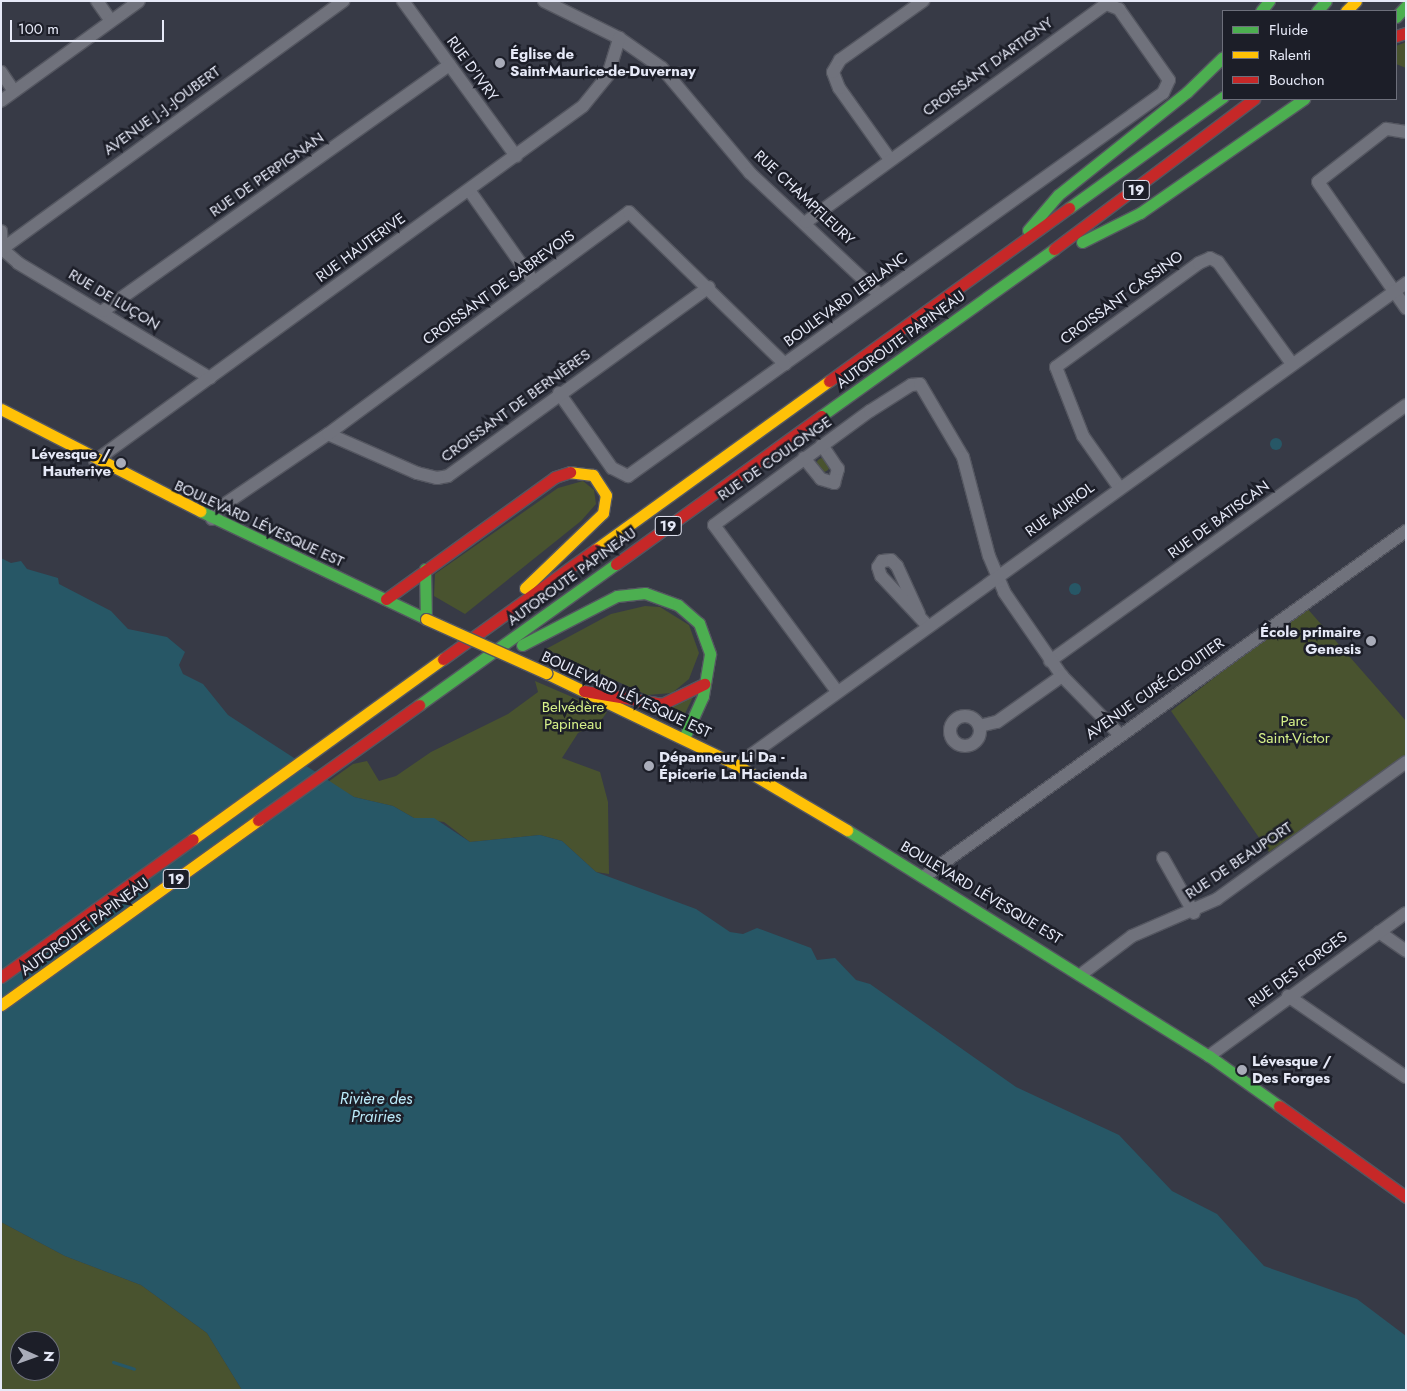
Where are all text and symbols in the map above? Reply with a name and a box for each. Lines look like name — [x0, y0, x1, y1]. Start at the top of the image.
scale bar — [12, 10, 166, 42]
legend — [1222, 10, 1397, 100]
street label: CROISSANT D'ARTIGNY — [919, 14, 1057, 120]
text: 100 m — [18, 18, 59, 40]
text: Fluide — [1269, 19, 1308, 41]
street label: RUE D'IVRY — [443, 33, 501, 105]
text: Ralenti — [1269, 44, 1311, 66]
place label: Église de Saint-Maurice-de-Duvernay — [510, 45, 696, 80]
marker: Église de Saint-Maurice-de-Duvernay — [494, 57, 506, 69]
street label: AVENUE J.-J.-JOUBERT — [100, 63, 224, 159]
text: Bouchon — [1269, 69, 1325, 91]
street label: RUE DE PERPIGNAN — [207, 129, 327, 221]
street label: RUE CHAMPFLEURY — [750, 147, 858, 249]
road number: 19 — [1122, 178, 1150, 202]
street label: RUE HAUTERIVE — [313, 210, 409, 286]
street label: CROISSANT DE SABREVOIS — [420, 227, 578, 349]
street label: CROISSANT CASSINO — [1057, 247, 1187, 349]
street label: BOULEVARD LEBLANC — [781, 249, 911, 351]
street label: RUE DE LUÇON — [65, 266, 163, 334]
street label: AUTOROUTE PAPINEAU — [833, 287, 969, 393]
street label: CROISSANT DE BERNIÈRES — [438, 346, 594, 466]
street label: RUE DE COULONGE — [715, 413, 835, 505]
place label: Lévesque / Hauterive — [31, 445, 111, 480]
marker: Lévesque / Hauterive — [115, 457, 127, 469]
street label: BOULEVARD LÉVESQUE EST — [171, 477, 347, 571]
street label: RUE DE BATISCAN — [1165, 477, 1273, 563]
street label: RUE AURIOL — [1022, 479, 1098, 541]
road number: 19 — [654, 514, 682, 538]
street label: AUTOROUTE PAPINEAU — [504, 524, 640, 630]
place label: École primaire Genesis — [1260, 623, 1361, 658]
street label: AVENUE CURÉ-CLOUTIER — [1082, 634, 1228, 744]
marker: École primaire Genesis — [1365, 635, 1377, 647]
street label: BOULEVARD LÉVESQUE EST — [538, 648, 714, 742]
park label: Belvédère Papineau — [542, 698, 604, 733]
park label: Parc Saint-Victor — [1258, 712, 1330, 747]
place label: Dépanneur Li Da - Épicerie La Hacienda — [659, 748, 807, 783]
marker: Dépanneur Li Da - Épicerie La Hacienda — [643, 760, 655, 772]
street label: RUE DE BEAUPORT — [1182, 819, 1296, 903]
street label: BOULEVARD LÉVESQUE EST — [897, 838, 1065, 948]
road number: 19 — [162, 868, 190, 891]
street label: AUTOROUTE PAPINEAU — [17, 874, 153, 980]
street label: RUE DES FORGES — [1245, 928, 1351, 1012]
place label: Lévesque / Des Forges — [1252, 1052, 1332, 1087]
marker: Lévesque / Des Forges — [1236, 1064, 1248, 1076]
water label: Rivière des Prairies — [340, 1089, 412, 1127]
north arrow — [10, 1331, 60, 1381]
text: N — [39, 1351, 59, 1362]

